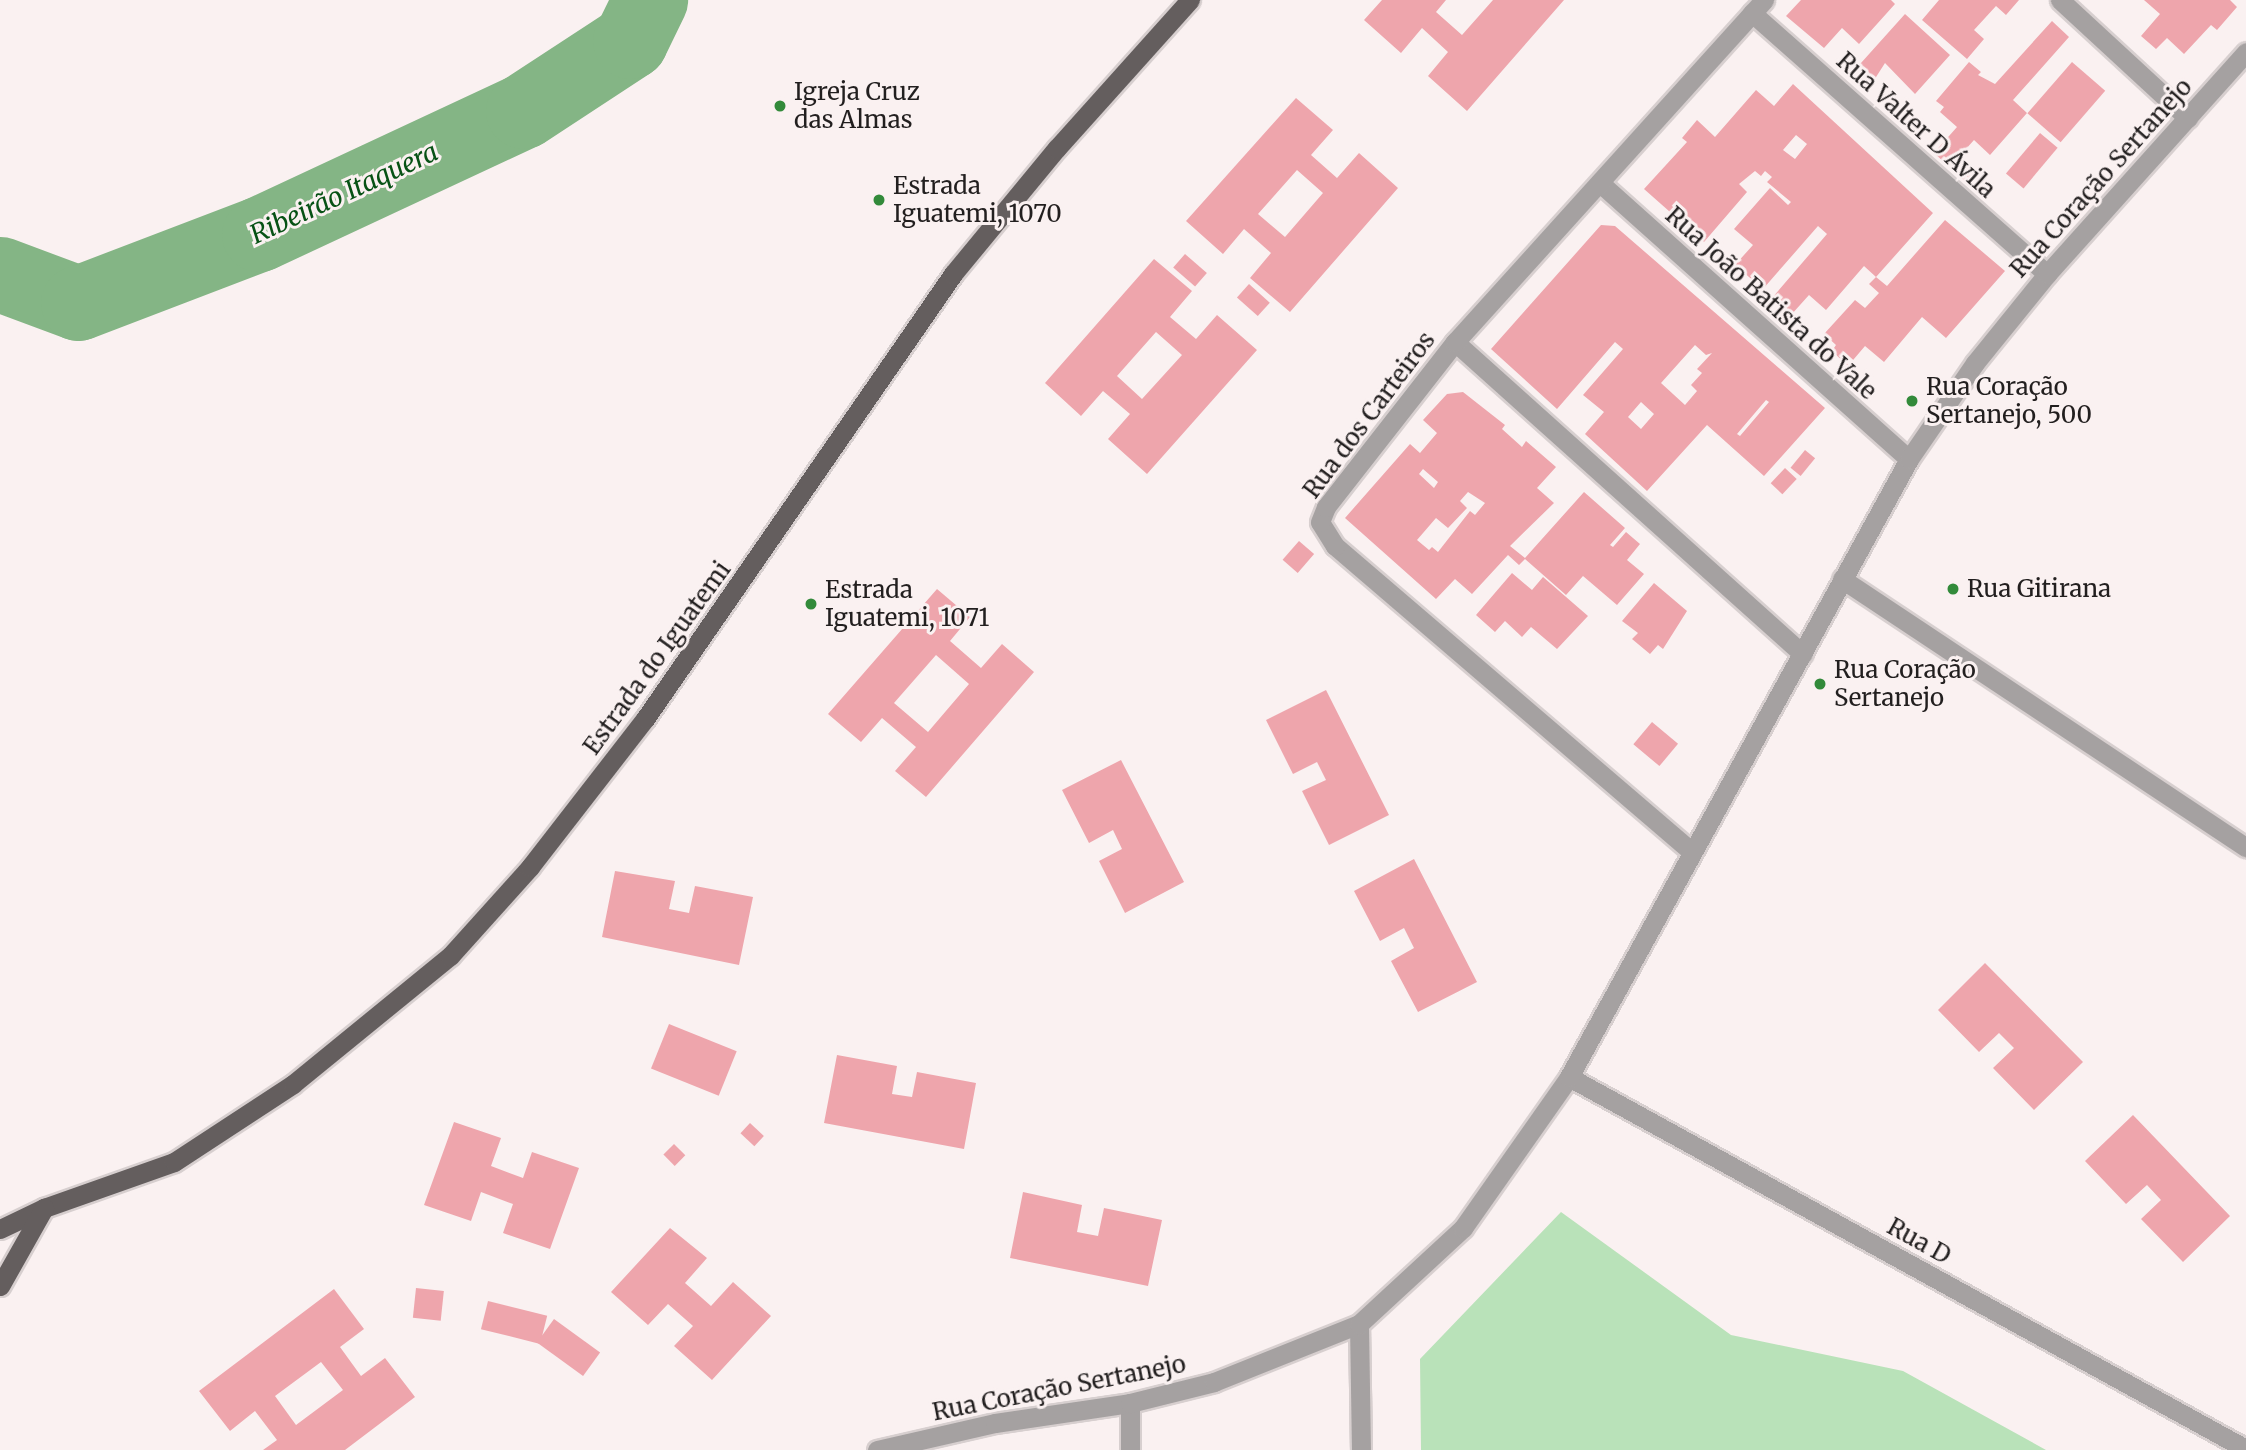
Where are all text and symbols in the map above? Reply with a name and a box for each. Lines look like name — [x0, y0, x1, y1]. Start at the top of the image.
street label: Rua Valter D Ávila — [1831, 46, 2001, 204]
street label: Rua Coração Sertanejo — [2004, 73, 2198, 283]
place label: Igreja Cruz das Almas — [794, 78, 920, 134]
marker: Igreja Cruz das Almas — [772, 98, 788, 114]
water label: Ribeirão Itaquera — [245, 136, 443, 250]
place label: Estrada Iguatemi, 1070 — [893, 172, 1062, 228]
marker: Estrada Iguatemi, 1070 — [871, 192, 887, 208]
street label: Rua João Batista do Vale — [1660, 201, 1882, 405]
street label: Rua dos Carteiros — [1297, 326, 1441, 504]
place label: Rua Coração Sertanejo, 500 — [1926, 373, 2092, 429]
marker: Rua Coração Sertanejo, 500 — [1904, 393, 1920, 409]
street label: Estrada do Iguatemi — [577, 556, 737, 760]
place label: Rua Gitirana — [1967, 575, 2111, 603]
place label: Estrada Iguatemi, 1071 — [825, 576, 989, 632]
marker: Rua Gitirana — [1945, 581, 1961, 597]
marker: Estrada Iguatemi, 1071 — [803, 596, 819, 612]
place label: Rua Coração Sertanejo — [1834, 656, 1976, 712]
marker: Rua Coração Sertanejo — [1812, 676, 1828, 692]
street label: Rua D — [1882, 1212, 1956, 1270]
street label: Rua Coração Sertanejo — [930, 1349, 1188, 1427]

